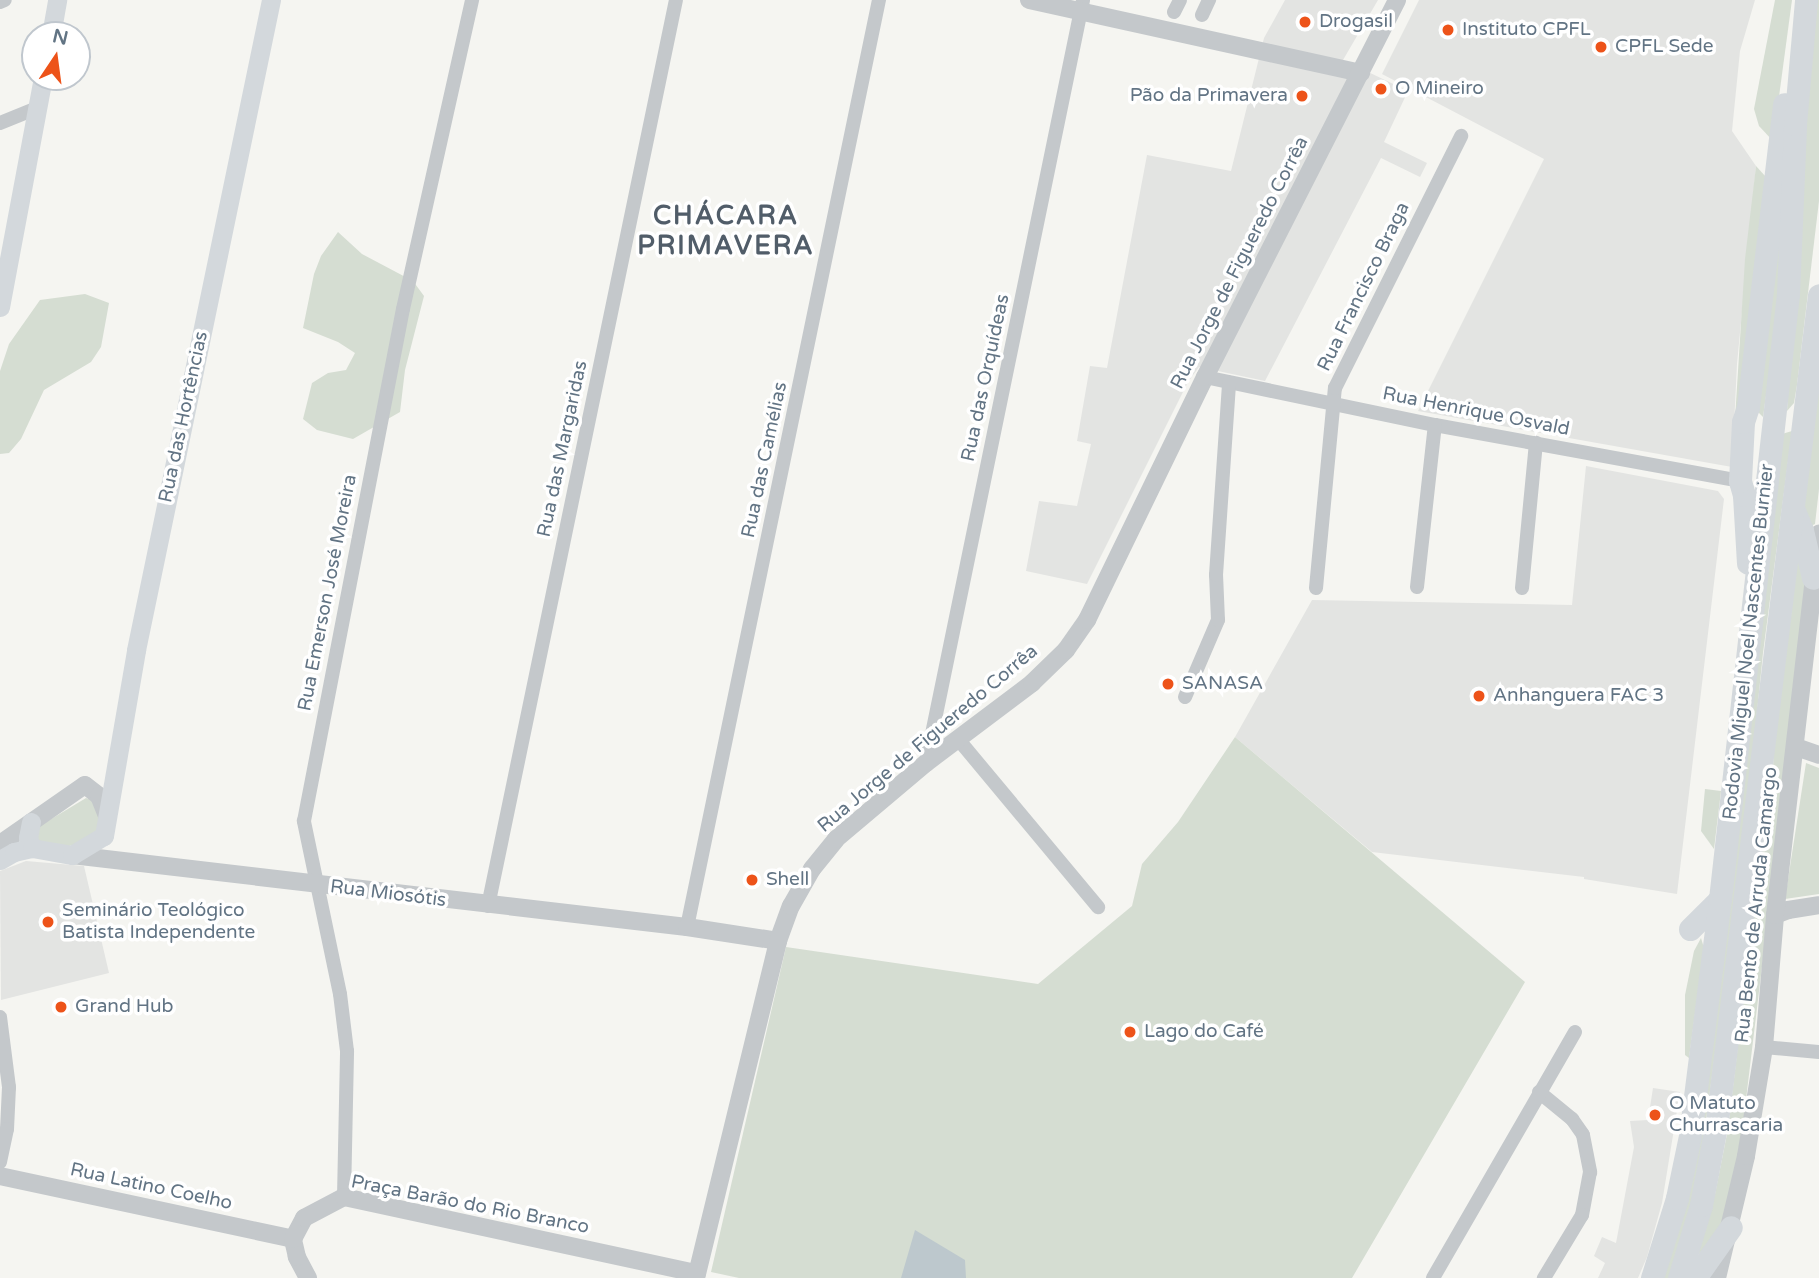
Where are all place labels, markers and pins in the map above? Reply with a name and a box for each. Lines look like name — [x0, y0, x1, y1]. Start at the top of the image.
place label: Drogasil — [1319, 11, 1393, 33]
marker: Drogasil — [1297, 14, 1313, 30]
place label: Instituto CPFL — [1462, 19, 1591, 41]
marker: Instituto CPFL — [1440, 22, 1456, 38]
place label: CPFL Sede — [1615, 36, 1714, 58]
marker: CPFL Sede — [1593, 39, 1609, 55]
place label: O Mineiro — [1395, 78, 1484, 100]
marker: O Mineiro — [1373, 81, 1389, 97]
place label: Pão da Primavera — [1130, 85, 1288, 107]
marker: Pão da Primavera — [1294, 88, 1310, 104]
place label: SANASA — [1182, 673, 1263, 695]
marker: SANASA — [1160, 676, 1176, 692]
place label: Anhanguera FAC 3 — [1493, 685, 1664, 707]
marker: Anhanguera FAC 3 — [1471, 688, 1487, 704]
place label: Shell — [766, 869, 809, 891]
marker: Shell — [744, 872, 760, 888]
place label: Seminário Teológico Batista Independente — [62, 900, 255, 944]
marker: Seminário Teológico Batista Independente — [40, 914, 56, 930]
place label: Grand Hub — [75, 996, 173, 1018]
marker: Grand Hub — [53, 999, 69, 1015]
place label: Lago do Café — [1144, 1021, 1264, 1043]
marker: Lago do Café — [1122, 1024, 1138, 1040]
place label: O Matuto Churrascaria — [1669, 1093, 1783, 1137]
marker: O Matuto Churrascaria — [1647, 1107, 1663, 1123]

